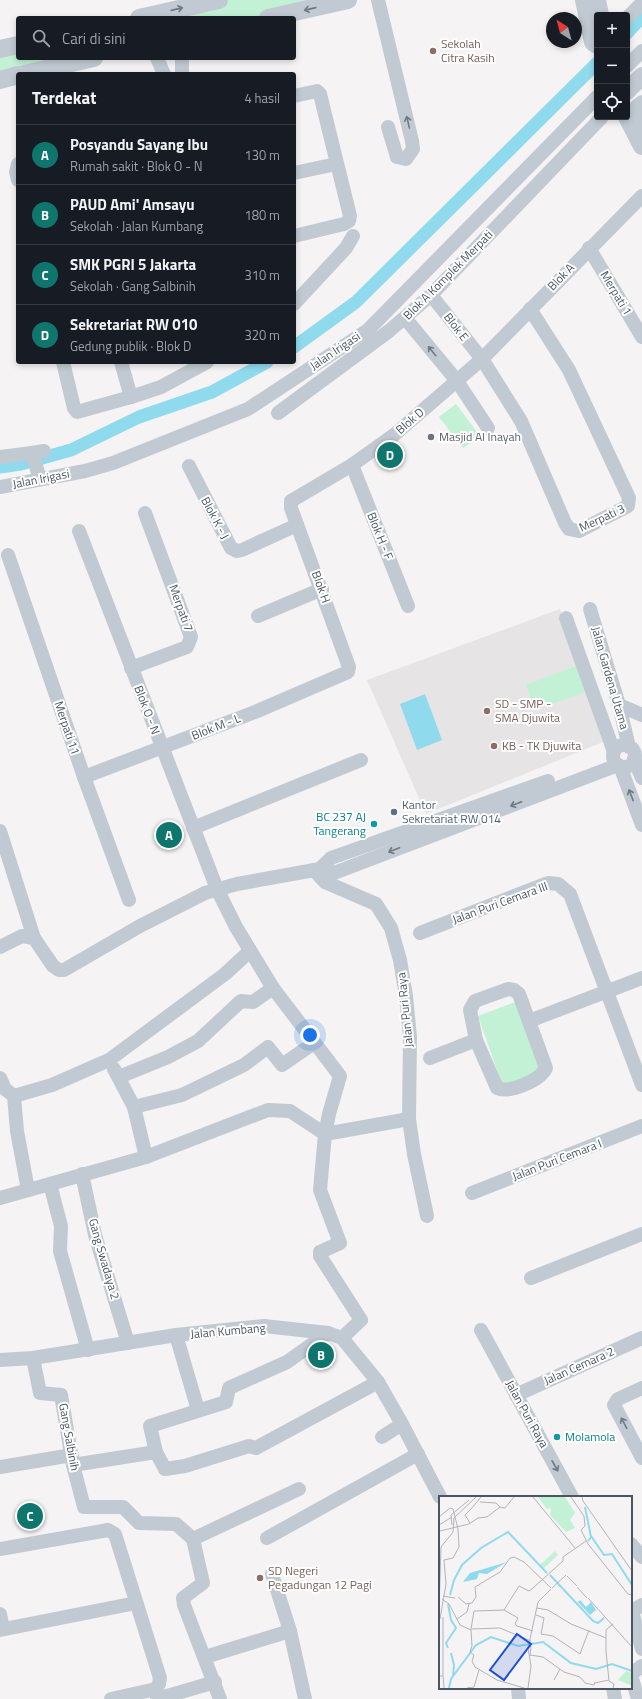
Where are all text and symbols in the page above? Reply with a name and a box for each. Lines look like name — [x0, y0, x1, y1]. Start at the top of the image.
one-way arrow — [170, 5, 183, 13]
one-way arrow — [304, 5, 317, 13]
north arrow — [546, 12, 582, 48]
map controls — [594, 12, 630, 120]
button: + — [594, 12, 630, 48]
search box — [16, 16, 296, 60]
icon: search — [30, 27, 52, 49]
text: Cari di sini — [62, 27, 126, 50]
place label: Sekolah Citra Kasih — [441, 34, 495, 67]
marker: Sekolah Citra Kasih — [428, 46, 438, 56]
button: − — [594, 48, 630, 84]
button: locate — [594, 84, 630, 120]
text: Terdekat — [32, 85, 96, 111]
text: 4 hasil — [244, 88, 280, 108]
one-way arrow — [403, 116, 411, 129]
text: Posyandu Sayang Ibu — [70, 133, 208, 156]
text: A — [41, 145, 49, 165]
text: 130 m — [244, 145, 280, 165]
text: Rumah sakit · Blok O - N — [70, 156, 203, 176]
text: PAUD Ami' Amsayu — [70, 193, 195, 216]
text: B — [41, 205, 49, 225]
text: 180 m — [244, 205, 280, 225]
text: Sekolah · Jalan Kumbang — [70, 216, 203, 236]
street label: Blok A Komplek Merpati — [398, 225, 497, 324]
text: SMK PGRI 5 Jakarta — [70, 253, 196, 276]
street label: Blok A — [543, 259, 579, 295]
text: C — [41, 265, 49, 285]
text: 310 m — [244, 265, 280, 285]
street label: Merpati 1 — [596, 267, 637, 319]
text: Sekolah · Gang Salbinih — [70, 276, 196, 296]
street label: Blok E — [439, 308, 474, 345]
text: Sekretariat RW 010 — [70, 313, 198, 336]
text: D — [41, 325, 49, 345]
text: 320 m — [244, 325, 280, 345]
street label: Jalan Irigasi — [306, 327, 364, 375]
text: Gedung publik · Blok D — [70, 336, 191, 356]
one-way arrow — [428, 346, 437, 356]
street label: Blok D — [391, 403, 428, 438]
place label: Masjid Al Inayah — [439, 427, 521, 446]
marker: Masjid Al Inayah — [426, 432, 436, 442]
pin: D — [377, 440, 403, 470]
street label: Jalan Irigasi — [11, 464, 71, 493]
street label: Blok K - J — [196, 493, 235, 542]
street label: Merpati 3 — [576, 499, 628, 536]
street label: Blok H - F — [362, 509, 399, 562]
street label: Blok H — [307, 568, 336, 606]
street label: Merpati 7 — [164, 582, 199, 634]
street label: Jalan Gardena Utama — [587, 624, 634, 732]
street label: Blok O - N — [129, 682, 166, 737]
place label: SD - SMP - SMA Djuwita — [495, 694, 560, 727]
street label: Merpati 11 — [49, 699, 85, 757]
marker: SD - SMP - SMA Djuwita — [482, 706, 492, 716]
street label: Blok M - L — [188, 708, 243, 745]
place label: KB - TK Djuwita — [502, 736, 581, 755]
marker: KB - TK Djuwita — [489, 741, 499, 751]
one-way arrow — [626, 790, 634, 802]
place label: Kantor Sekretariat RW 014 — [402, 795, 501, 828]
one-way arrow — [510, 800, 522, 808]
place label: BC 237 AJ Tangerang — [313, 807, 366, 840]
marker: Kantor Sekretariat RW 014 — [389, 807, 399, 817]
marker: BC 237 AJ Tangerang — [369, 819, 379, 829]
pin: A — [156, 820, 182, 850]
one-way arrow — [389, 847, 401, 855]
street label: Jalan Puri Cemara III — [449, 876, 550, 929]
street label: Jalan Puri Raya — [391, 972, 418, 1048]
your location — [300, 1025, 320, 1045]
street label: Jalan Puri Cemara I — [509, 1134, 604, 1185]
street label: Gang Swadaya 2 — [84, 1216, 125, 1302]
street label: Jalan Kumbang — [190, 1318, 266, 1343]
pin: B — [308, 1340, 334, 1370]
street label: Jalan Cemara 2 — [540, 1342, 617, 1390]
street label: Jalan Puri Raya — [501, 1376, 554, 1451]
street label: Gang Salbinih — [54, 1402, 85, 1472]
one-way arrow — [619, 1417, 627, 1429]
place label: Molamola — [565, 1427, 615, 1446]
marker: Molamola — [552, 1432, 562, 1442]
one-way arrow — [552, 1459, 560, 1471]
inset map — [439, 1496, 632, 1689]
pin: C — [17, 1501, 43, 1531]
place label: SD Negeri Pegadungan 12 Pagi — [268, 1561, 372, 1594]
marker: SD Negeri Pegadungan 12 Pagi — [255, 1573, 265, 1583]

